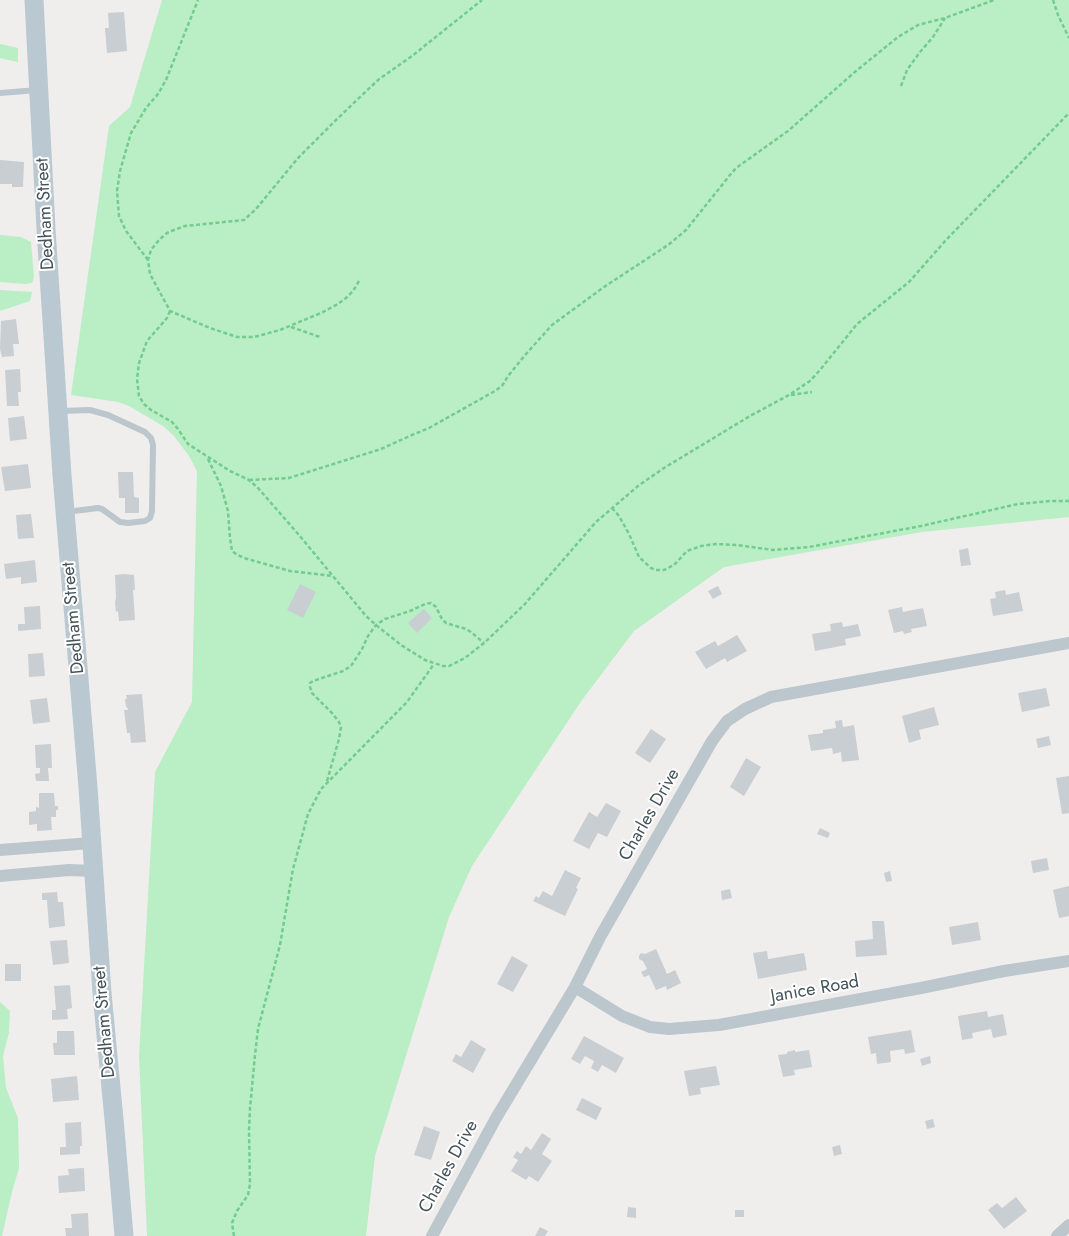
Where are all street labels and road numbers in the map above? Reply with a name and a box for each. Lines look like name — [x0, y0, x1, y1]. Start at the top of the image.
street label: Dedham Street — [32, 157, 60, 271]
street label: Dedham Street — [58, 561, 90, 675]
street label: Charles Drive — [615, 765, 685, 865]
street label: Dedham Street — [89, 965, 121, 1079]
street label: Janice Road — [769, 972, 861, 1008]
street label: Charles Drive — [415, 1117, 483, 1217]

